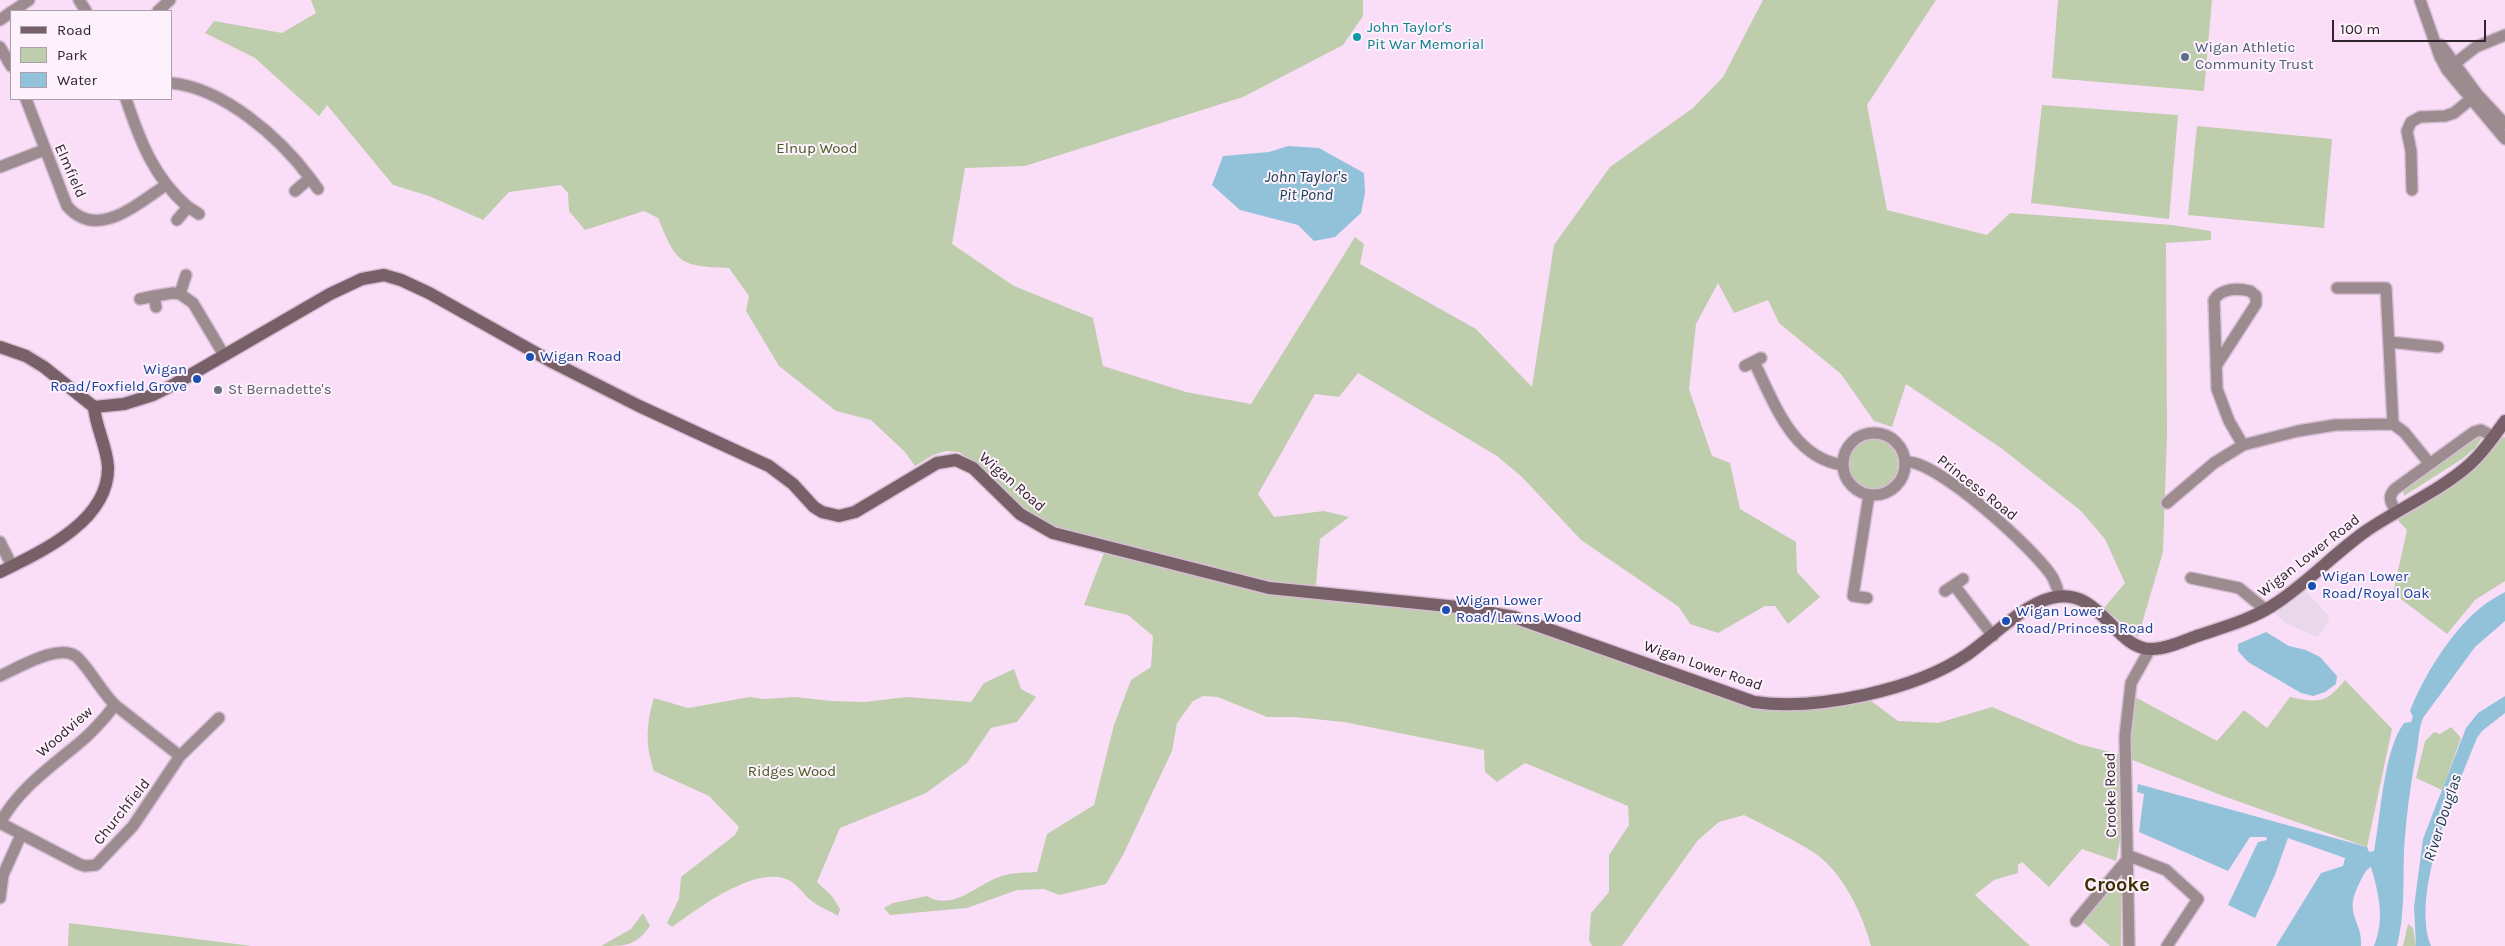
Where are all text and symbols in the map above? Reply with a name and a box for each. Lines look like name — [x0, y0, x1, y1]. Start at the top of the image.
legend — [10, 10, 172, 100]
scale bar — [2335, 10, 2489, 42]
place label: John Taylor's Pit War Memorial — [1367, 19, 1484, 54]
text: 100 m — [2340, 20, 2380, 38]
text: Road — [57, 21, 92, 39]
marker: John Taylor's Pit War Memorial — [1351, 31, 1363, 43]
place label: Wigan Athletic Community Trust — [2195, 39, 2314, 74]
text: Park — [57, 46, 87, 64]
marker: Wigan Athletic Community Trust — [2179, 51, 2191, 63]
text: Water — [57, 71, 97, 89]
park label: Elnup Wood — [776, 140, 858, 158]
street label: Elmfield — [50, 141, 90, 201]
water label: John Taylor's Pit Pond — [1265, 167, 1347, 205]
place label: Wigan Road — [540, 348, 622, 366]
marker: Wigan Road — [524, 351, 536, 363]
place label: Wigan Road/Foxfield Grove — [50, 361, 187, 396]
marker: Wigan Road/Foxfield Grove — [191, 373, 203, 385]
place label: St Bernadette's — [228, 381, 332, 399]
marker: St Bernadette's — [212, 384, 224, 396]
street label: Wigan Road — [975, 448, 1049, 516]
street label: Princess Road — [1933, 451, 2021, 525]
street label: Wigan Lower Road — [2254, 511, 2364, 601]
place label: Wigan Lower Road/Royal Oak — [2322, 568, 2430, 603]
marker: Wigan Lower Road/Royal Oak — [2306, 580, 2318, 592]
place label: Wigan Lower Road/Lawns Wood — [1456, 592, 1582, 627]
place label: Wigan Lower Road/Princess Road — [2016, 603, 2154, 638]
marker: Wigan Lower Road/Lawns Wood — [1440, 604, 1452, 616]
marker: Wigan Lower Road/Princess Road — [2000, 615, 2012, 627]
street label: Wigan Lower Road — [1641, 637, 1765, 695]
street label: Woodview — [33, 703, 97, 761]
street label: Crooke Road — [2101, 752, 2121, 838]
park label: Ridges Wood — [748, 763, 836, 781]
water label: River Douglas — [2420, 772, 2466, 864]
street label: Churchfield — [90, 775, 154, 849]
district label: Crooke — [2084, 873, 2150, 897]

